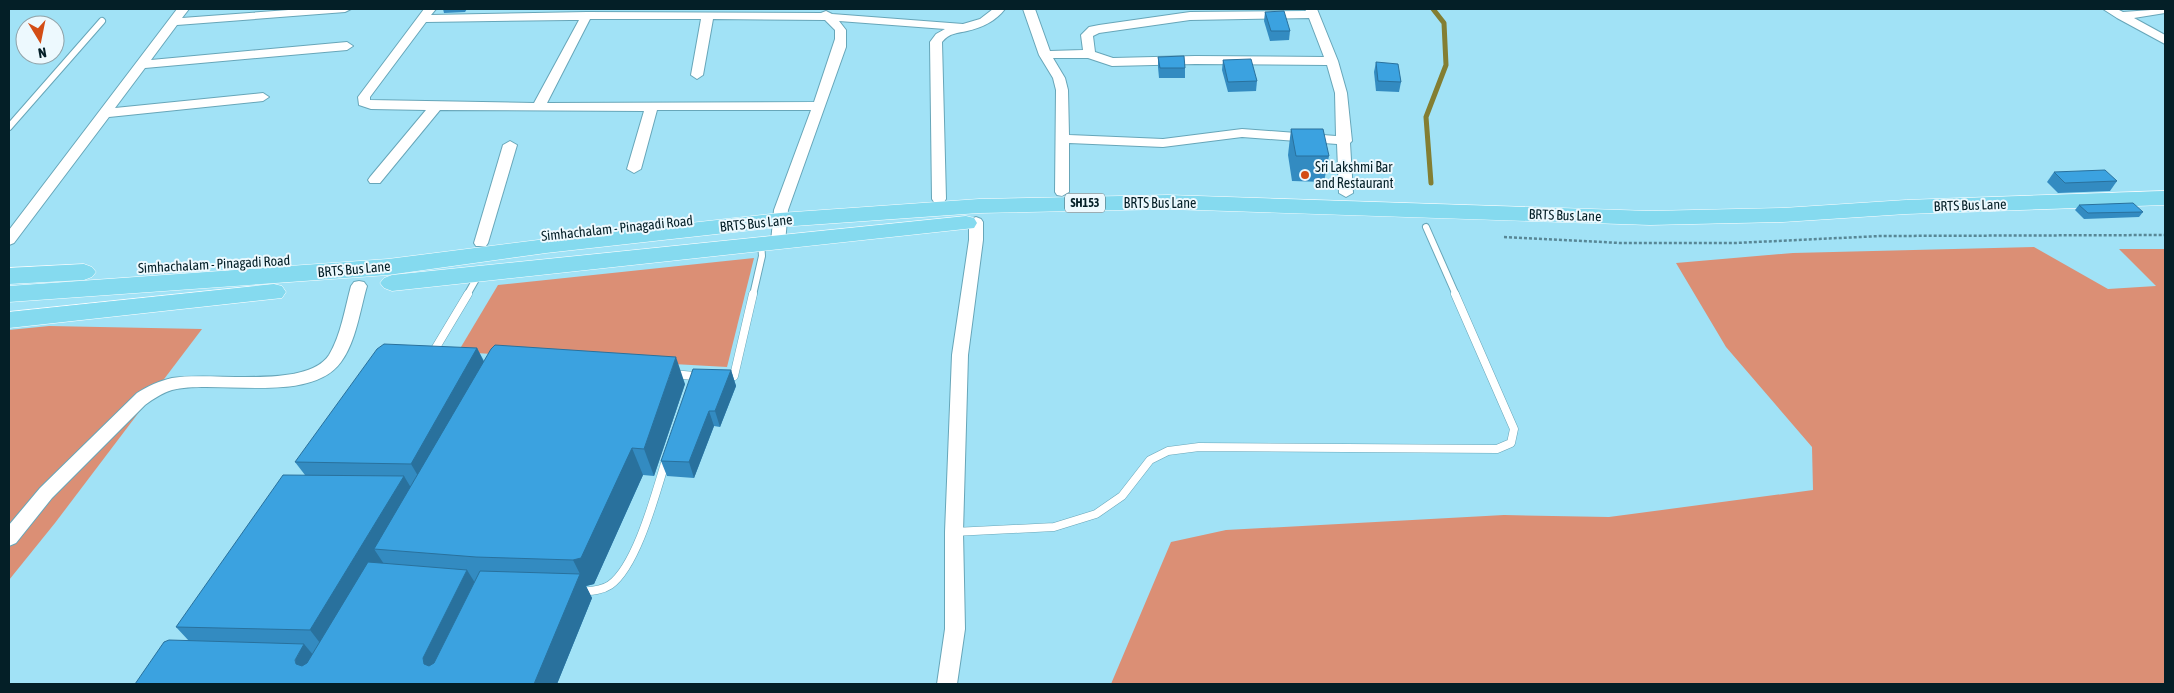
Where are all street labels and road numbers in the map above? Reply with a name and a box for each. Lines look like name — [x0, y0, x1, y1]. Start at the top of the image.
road number: SH153 — [1065, 194, 1105, 212]
street label: BRTS Bus Lane — [1124, 195, 1196, 211]
street label: BRTS Bus Lane — [1933, 196, 2007, 214]
street label: BRTS Bus Lane — [1528, 206, 1602, 224]
street label: BRTS Bus Lane — [719, 211, 793, 235]
street label: Simhachalam - Pinagadi Road — [540, 212, 694, 244]
street label: Simhachalam - Pinagadi Road — [137, 252, 291, 276]
street label: BRTS Bus Lane — [317, 258, 391, 280]

